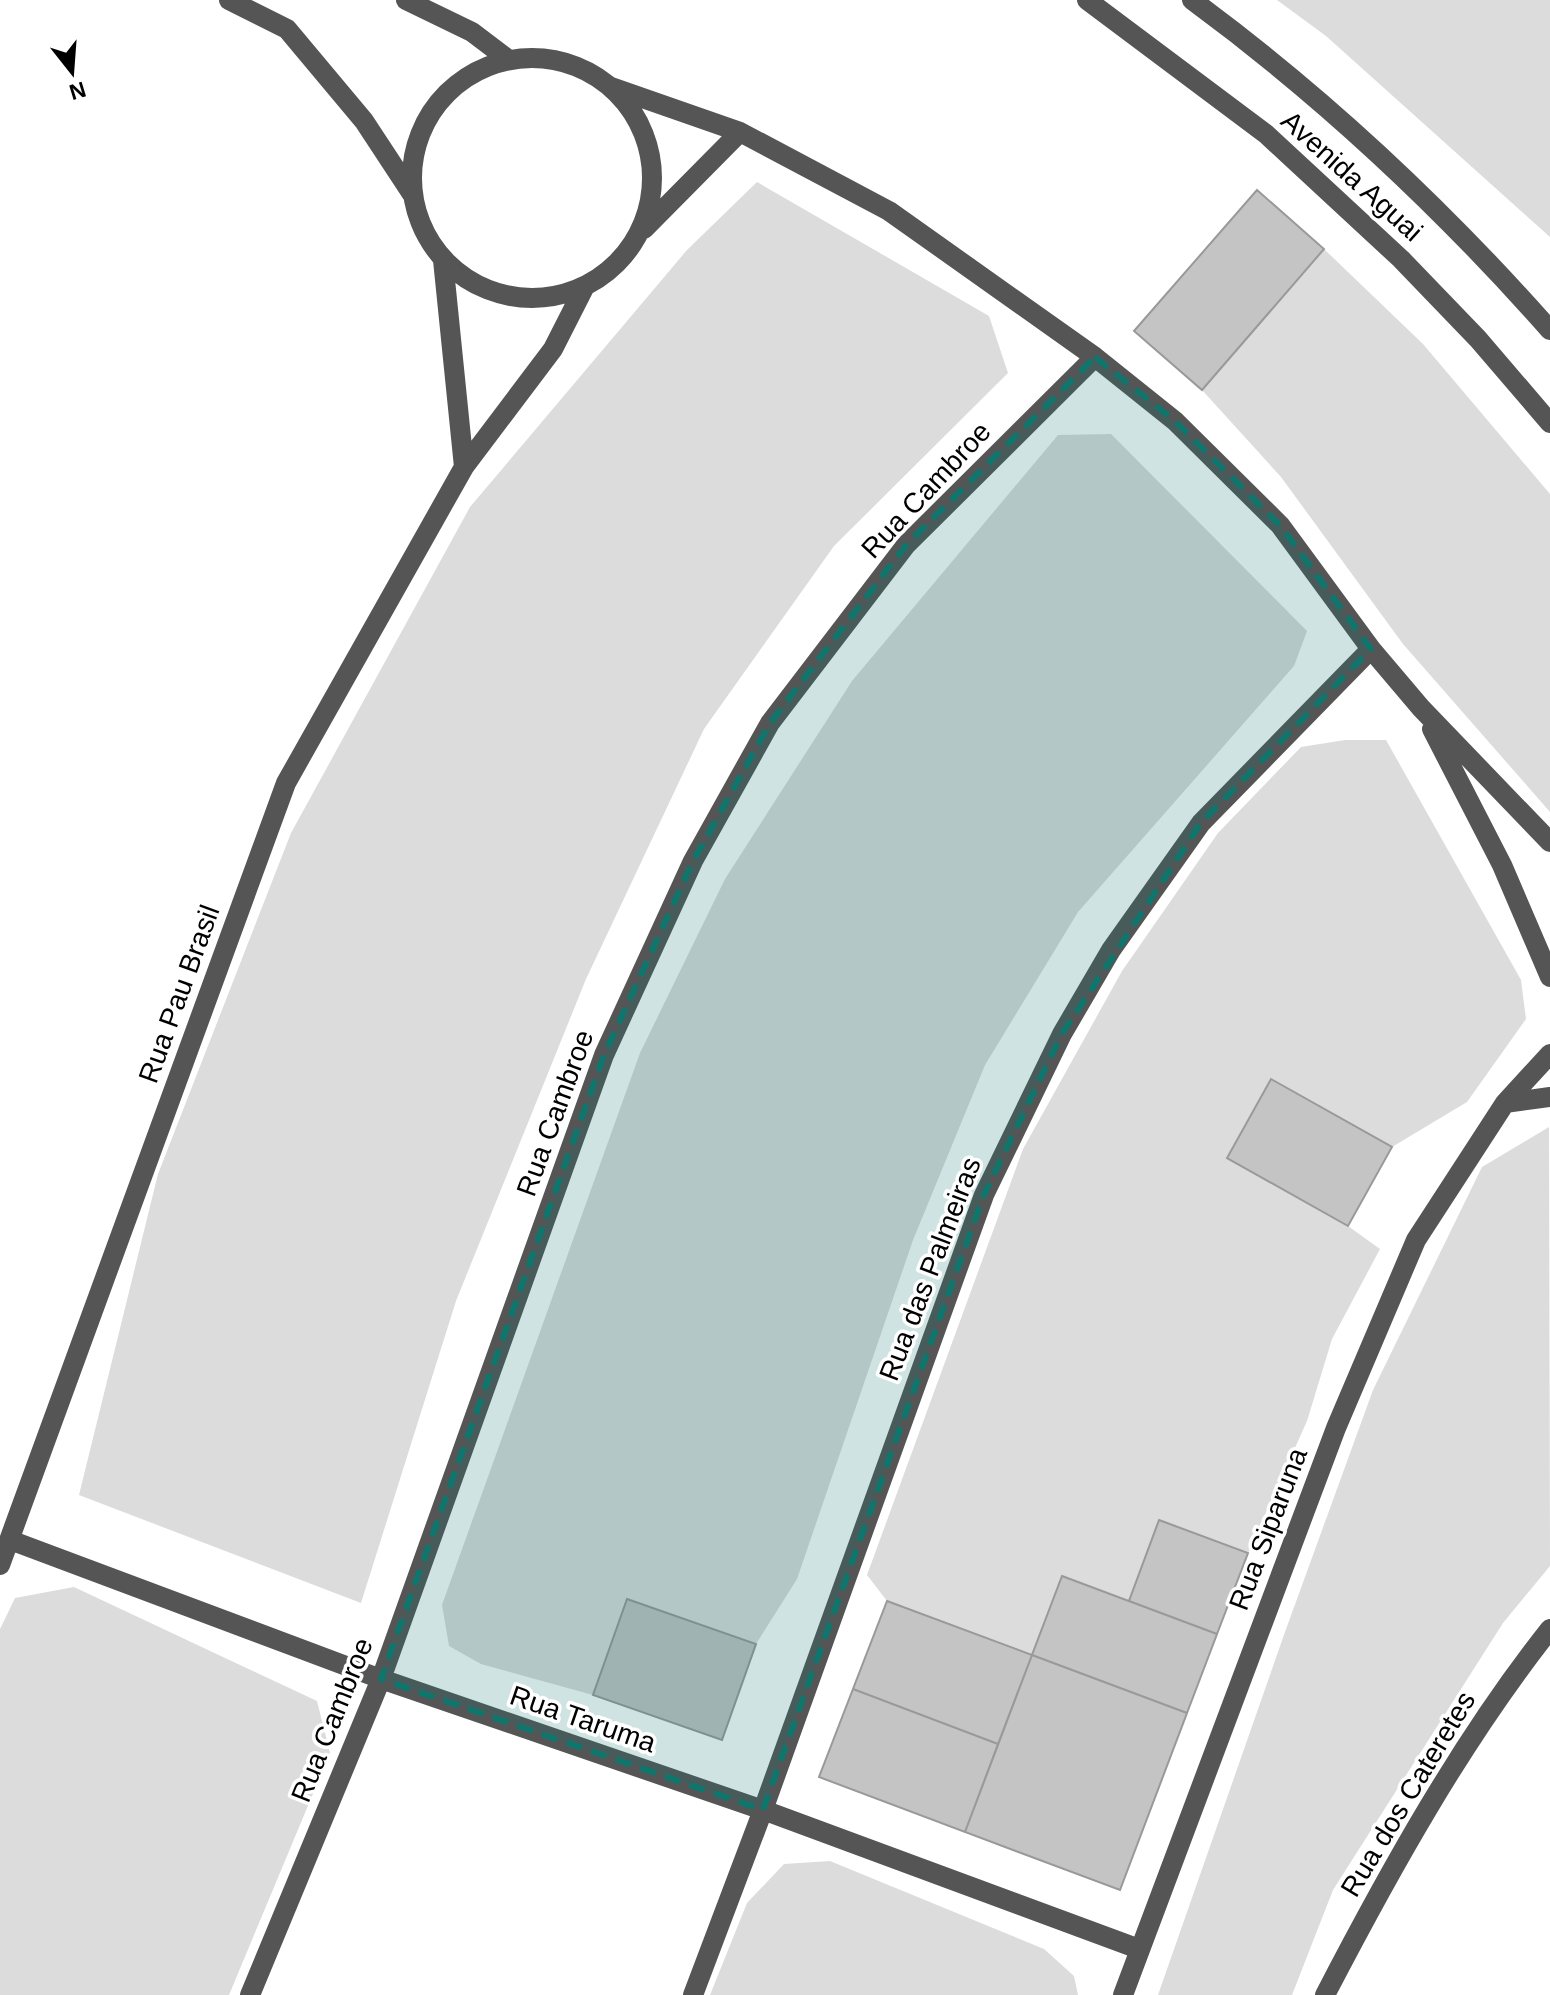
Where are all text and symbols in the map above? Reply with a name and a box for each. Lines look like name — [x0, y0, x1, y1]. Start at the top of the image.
north arrow — [32, 32, 112, 112]
text: N — [66, 76, 89, 105]
street label: Avenida Aguai — [1275, 105, 1429, 247]
street label: Rua Cambroe — [855, 416, 997, 564]
street label: Rua Pau Brasil — [132, 901, 226, 1087]
street label: Rua Cambroe — [511, 1026, 599, 1200]
street label: Rua das Palmeiras — [873, 1153, 987, 1385]
street label: Rua Siparuna — [1223, 1443, 1313, 1614]
street label: Rua Cambroe — [285, 1633, 379, 1807]
street label: Rua Taruma — [506, 1680, 660, 1759]
street label: Rua dos Cateretes — [1335, 1686, 1481, 1902]

